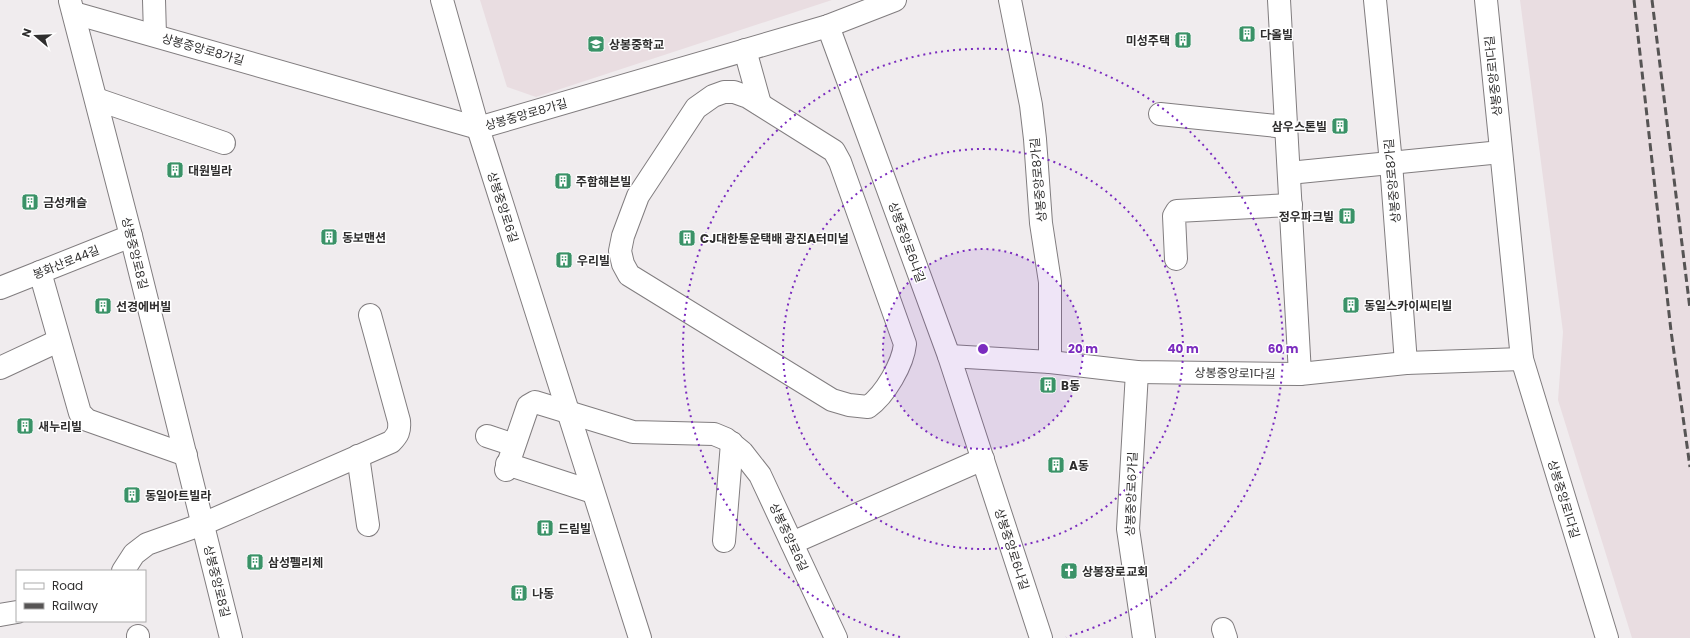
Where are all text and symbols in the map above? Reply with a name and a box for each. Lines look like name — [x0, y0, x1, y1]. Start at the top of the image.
north arrow — [16, 16, 56, 56]
building icon: 다올빌 — [1237, 24, 1257, 44]
text: N — [18, 26, 35, 39]
place label: 다올빌 — [1260, 26, 1293, 43]
street label: 상봉중앙로8가길 — [160, 29, 246, 69]
building icon: 미성주택 — [1173, 30, 1193, 50]
place label: 미성주택 — [1126, 32, 1170, 49]
school or university icon: 상봉중학교 — [586, 34, 606, 54]
street label: 상봉중앙로1다길 — [1480, 35, 1506, 117]
place label: 상봉중학교 — [609, 36, 664, 53]
street label: 상봉중앙로8가길 — [483, 94, 569, 134]
building icon: 삼우스톤빌 — [1330, 116, 1350, 136]
place label: 삼우스톤빌 — [1272, 118, 1327, 135]
street label: 상봉중앙로8가길 — [1026, 137, 1050, 223]
street label: 상봉중앙로8가길 — [1380, 138, 1404, 224]
building icon: 대원빌라 — [165, 160, 185, 180]
place label: 대원빌라 — [188, 162, 232, 179]
street label: 상봉중앙로6길 — [484, 169, 522, 245]
building icon: 주함해븐빌 — [553, 171, 573, 191]
place label: 주함해븐빌 — [576, 173, 631, 190]
building icon: 금성캐슬 — [20, 192, 40, 212]
place label: 금성캐슬 — [43, 194, 87, 211]
street label: 상봉중앙로6나길 — [884, 199, 930, 285]
building icon: 정우파크빌 — [1337, 206, 1357, 226]
place label: 정우파크빌 — [1279, 208, 1334, 225]
street label: 상봉중앙로8길 — [118, 215, 152, 291]
building icon: 동보맨션 — [319, 227, 339, 247]
building icon: CJ대한통운택배 광진A터미널 — [677, 228, 697, 248]
place label: 동보맨션 — [342, 229, 386, 246]
place label: CJ대한통운택배 광진A터미널 — [700, 230, 849, 247]
street label: 봉화산로44길 — [30, 241, 102, 283]
building icon: 우리빌 — [554, 250, 574, 270]
place label: 우리빌 — [577, 252, 610, 269]
building icon: 동일스카이씨티빌 — [1341, 295, 1361, 315]
building icon: 선경에버빌 — [93, 296, 113, 316]
place label: 동일스카이씨티빌 — [1364, 297, 1452, 314]
place label: 선경에버빌 — [116, 298, 171, 315]
text: 20 m — [1068, 340, 1098, 357]
text: 40 m — [1167, 340, 1199, 357]
text: 60 m — [1268, 340, 1299, 357]
centre of rings — [976, 342, 990, 356]
street label: 상봉중앙로1다길 — [1194, 364, 1276, 382]
building icon: B동 — [1038, 375, 1058, 395]
place label: B동 — [1061, 377, 1080, 394]
building icon: 새누리빌 — [15, 416, 35, 436]
place label: 새누리빌 — [38, 418, 82, 435]
street label: 상봉중앙로6가길 — [1121, 451, 1141, 537]
building icon: A동 — [1046, 455, 1066, 475]
place label: A동 — [1069, 457, 1089, 474]
street label: 상봉중앙로1다길 — [1544, 458, 1584, 540]
building icon: 동일아트빌라 — [122, 485, 142, 505]
place label: 동일아트빌라 — [145, 487, 211, 504]
street label: 상봉중앙로6길 — [766, 500, 812, 574]
street label: 상봉중앙로6나길 — [991, 506, 1033, 592]
building icon: 드림빌 — [535, 518, 555, 538]
place label: 드림빌 — [558, 520, 591, 537]
street label: 상봉중앙로8길 — [200, 543, 234, 619]
building icon: 삼성펠리체 — [245, 552, 265, 572]
place label: 삼성펠리체 — [268, 554, 323, 571]
church icon: 상봉장로교회 — [1059, 561, 1079, 581]
place label: 상봉장로교회 — [1082, 563, 1148, 580]
legend — [16, 570, 146, 622]
text: Road — [52, 577, 83, 594]
building icon: 나동 — [509, 583, 529, 603]
place label: 나동 — [532, 585, 554, 602]
text: Railway — [52, 597, 98, 614]

